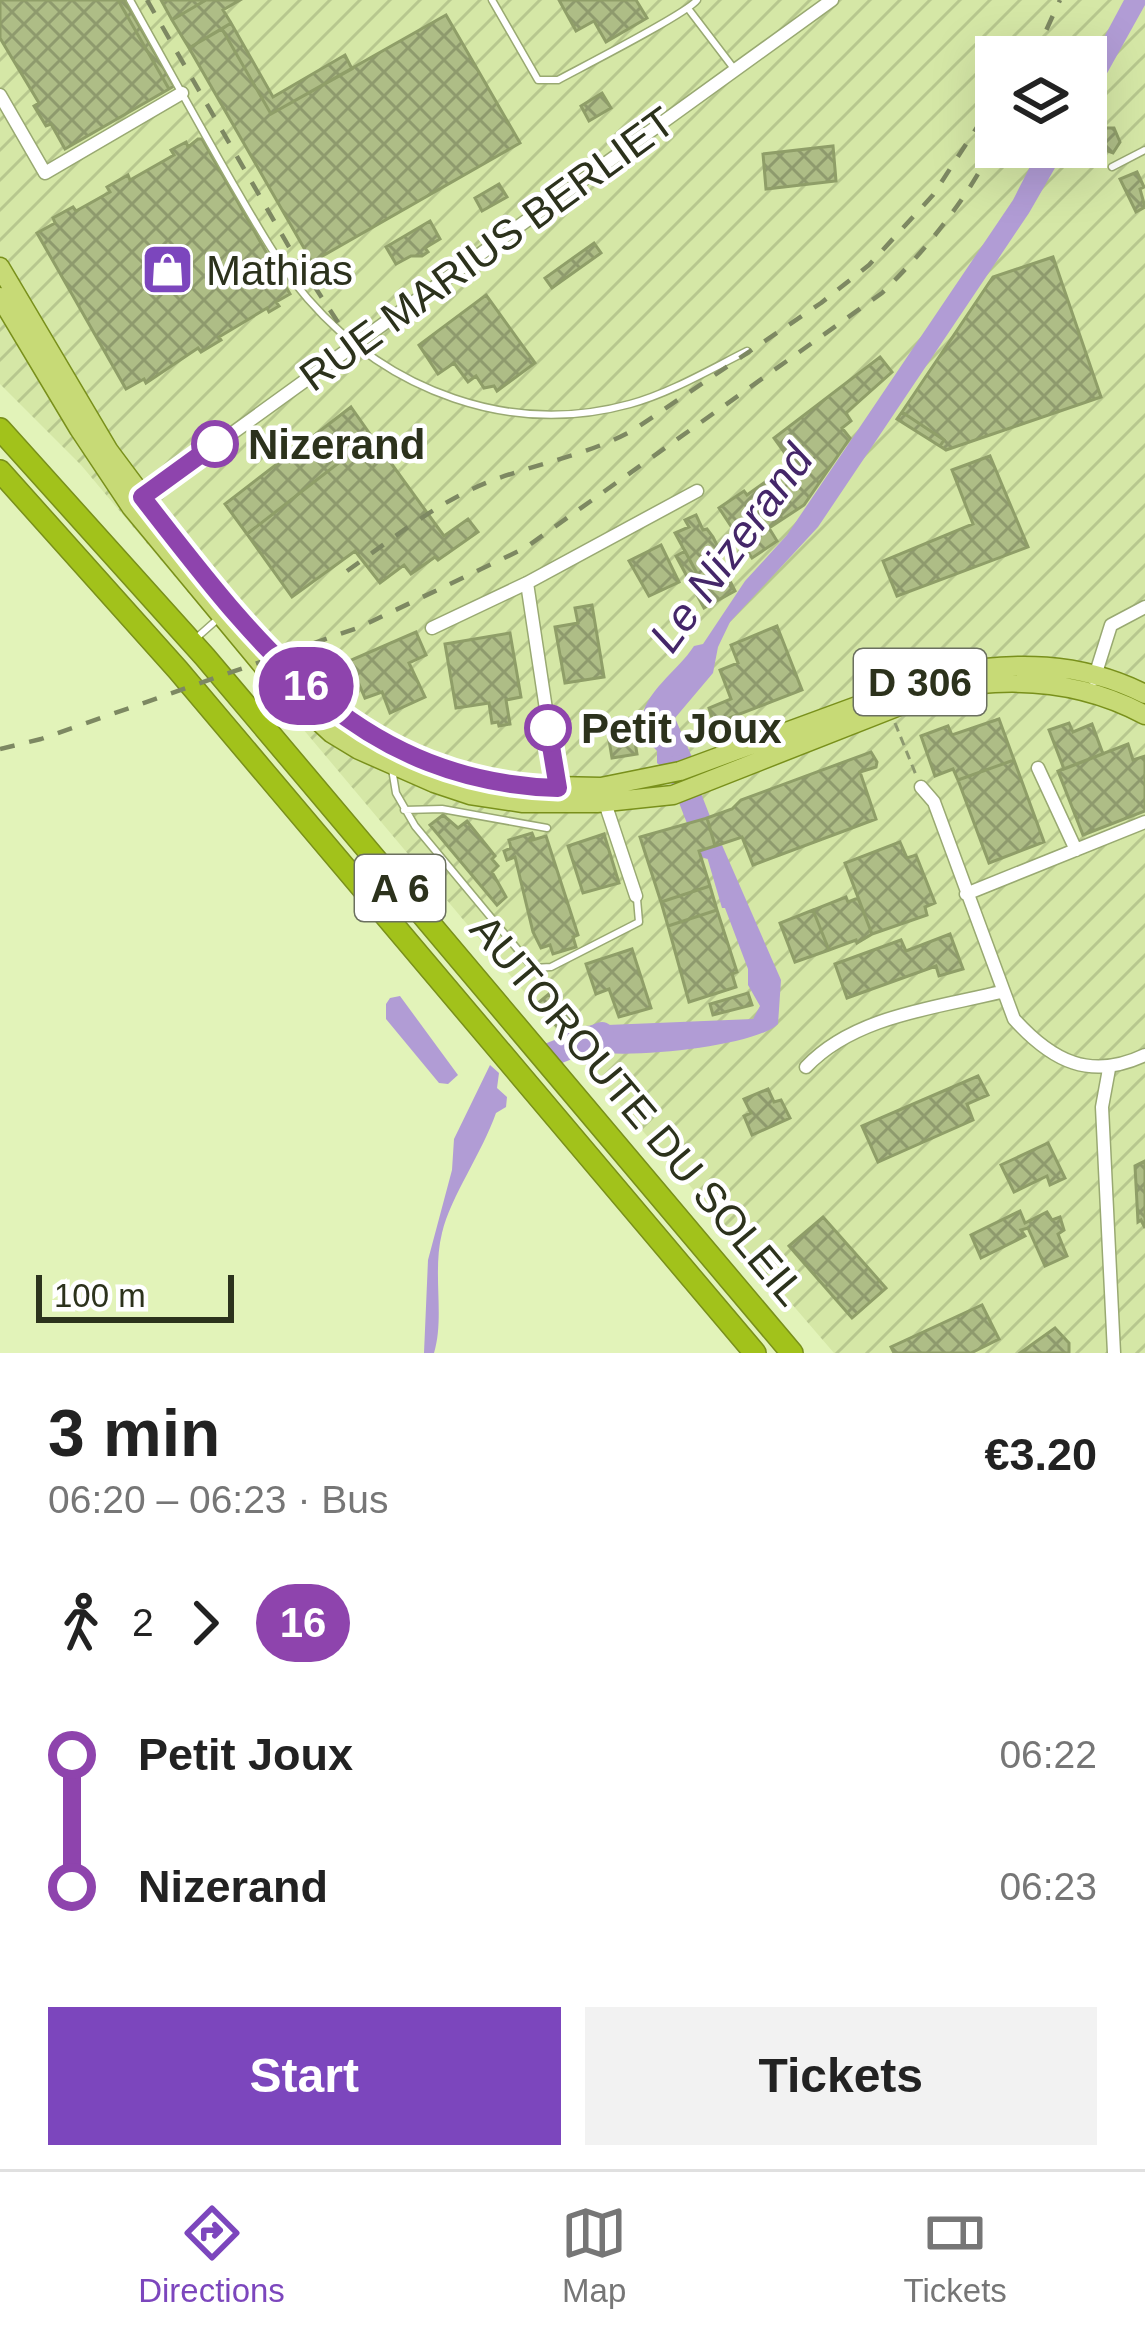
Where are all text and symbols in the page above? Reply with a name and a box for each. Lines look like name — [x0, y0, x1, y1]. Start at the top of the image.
map controls — [975, 36, 1107, 168]
button: layers — [975, 36, 1107, 168]
street label: RUE MARIUS BERLIET — [291, 98, 683, 400]
shop icon: Mathias — [139, 242, 195, 298]
place label: Mathias — [206, 247, 353, 294]
place label: Nizerand — [248, 421, 425, 468]
marker: Nizerand — [193, 422, 237, 466]
water label: Le Nizerand — [639, 433, 824, 661]
line badge: 16 — [252, 647, 360, 725]
road number: D 306 — [854, 649, 986, 715]
text: 16 — [283, 662, 329, 709]
place label: Petit Joux — [581, 705, 782, 752]
marker: Petit Joux — [526, 706, 570, 750]
road number: A 6 — [355, 855, 445, 921]
street label: AUTOROUTE DU SOLEIL — [461, 906, 815, 1314]
scale bar — [36, 1269, 234, 1322]
text: 100 m — [54, 1277, 146, 1314]
text: 3 min — [48, 1396, 220, 1470]
text: €3.20 — [984, 1429, 1097, 1480]
text: 06:20 – 06:23 · Bus — [48, 1478, 388, 1521]
icon: walk — [48, 1590, 114, 1656]
icon: forward — [172, 1590, 238, 1656]
text: 16 — [280, 1599, 326, 1646]
text: 2 — [132, 1601, 154, 1644]
text: Petit Joux — [138, 1729, 353, 1780]
text: 06:22 — [999, 1733, 1097, 1776]
text: Nizerand — [138, 1861, 328, 1912]
text: 06:23 — [999, 1865, 1097, 1908]
button: Start — [48, 2007, 561, 2145]
button: Tickets — [585, 2007, 1097, 2145]
tab: Directions — [138, 2200, 285, 2310]
tab: Map — [561, 2200, 627, 2310]
tab: Tickets — [904, 2200, 1007, 2310]

